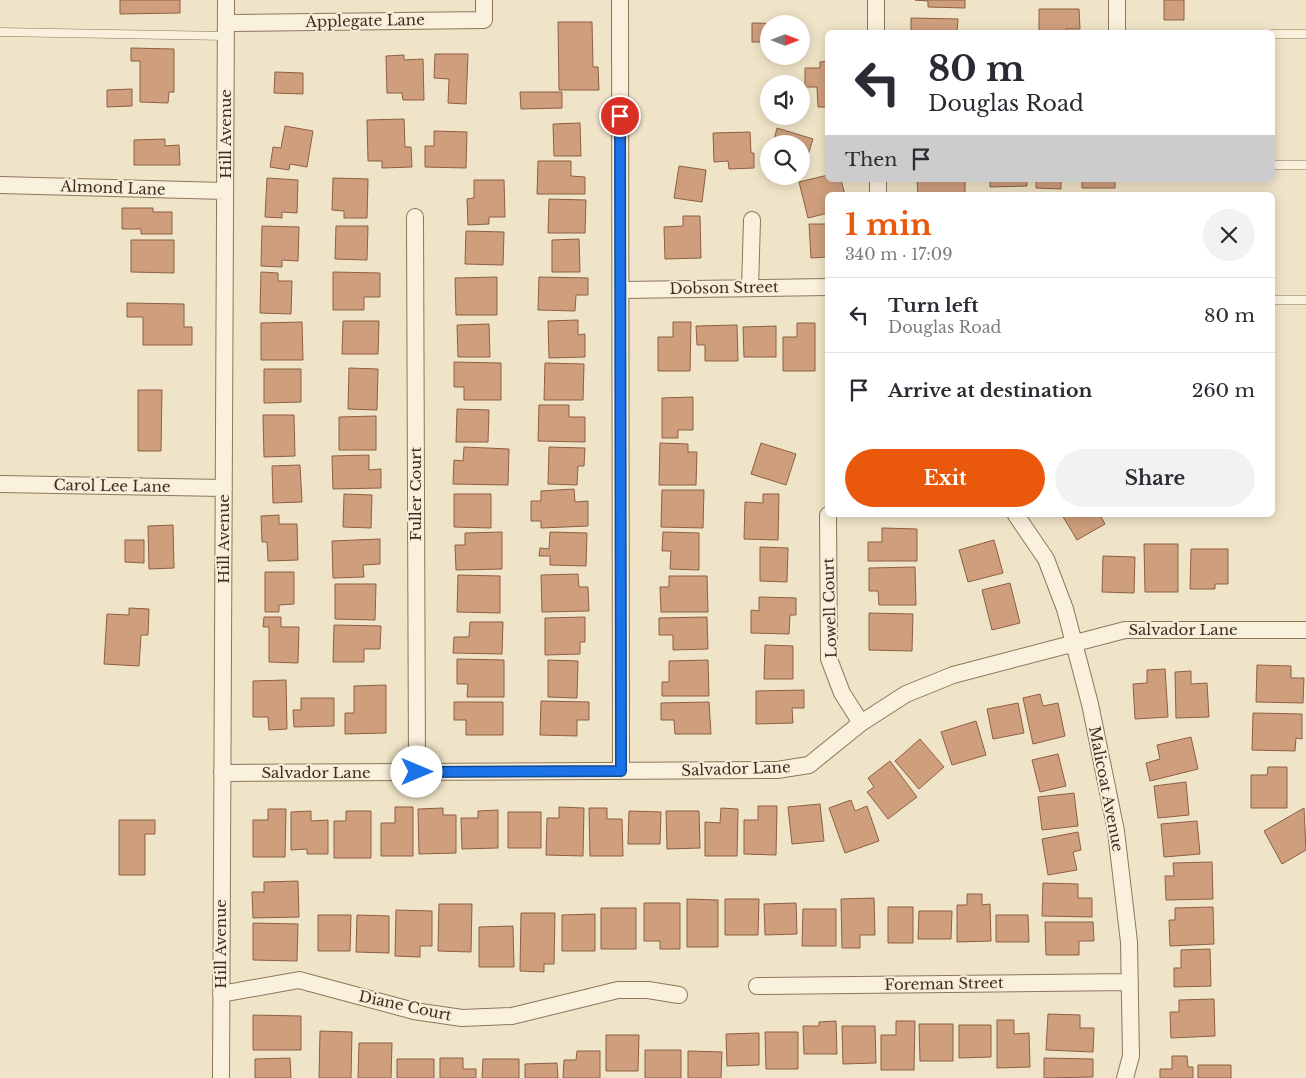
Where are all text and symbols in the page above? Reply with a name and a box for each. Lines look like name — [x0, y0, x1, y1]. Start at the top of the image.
street label: Applegate Lane — [304, 10, 425, 31]
north arrow — [760, 15, 810, 65]
map controls — [760, 15, 810, 185]
text: 80 m — [928, 47, 1025, 90]
icon: left — [845, 50, 910, 115]
button: sound — [760, 75, 810, 125]
street label: Hill Avenue — [216, 89, 235, 179]
text: Douglas Road — [928, 90, 1084, 117]
pin — [599, 95, 641, 137]
icon: arrive — [606, 102, 634, 130]
button: search — [760, 135, 810, 185]
icon: arrive — [907, 145, 935, 173]
text: Then — [845, 148, 897, 171]
street label: Almond Lane — [59, 176, 166, 199]
text: 1 min — [845, 206, 932, 243]
button: close — [1203, 209, 1255, 261]
text: 340 m · 17:09 — [845, 244, 953, 264]
street label: Dobson Street — [669, 277, 779, 298]
text: Turn left — [888, 294, 979, 317]
icon: left — [845, 301, 873, 329]
text: 80 m — [1204, 304, 1255, 327]
text: Douglas Road — [888, 317, 1001, 337]
icon: arrive — [845, 376, 873, 404]
text: Arrive at destination — [888, 379, 1092, 402]
text: 260 m — [1192, 379, 1255, 402]
street label: Fuller Court — [406, 447, 425, 541]
button: Exit — [845, 449, 1045, 507]
button: Share — [1055, 449, 1255, 507]
street label: Carol Lee Lane — [53, 475, 171, 496]
street label: Hill Avenue — [214, 494, 233, 584]
street label: Lowell Court — [818, 557, 841, 658]
street label: Salvador Lane — [1128, 620, 1238, 639]
street label: Malicoat Avenue — [1085, 725, 1128, 853]
position arrow — [390, 745, 442, 797]
street label: Salvador Lane — [681, 757, 791, 780]
street label: Salvador Lane — [261, 763, 371, 782]
street label: Hill Avenue — [211, 899, 230, 989]
street label: Foreman Street — [884, 973, 1004, 994]
street label: Diane Court — [357, 986, 454, 1025]

